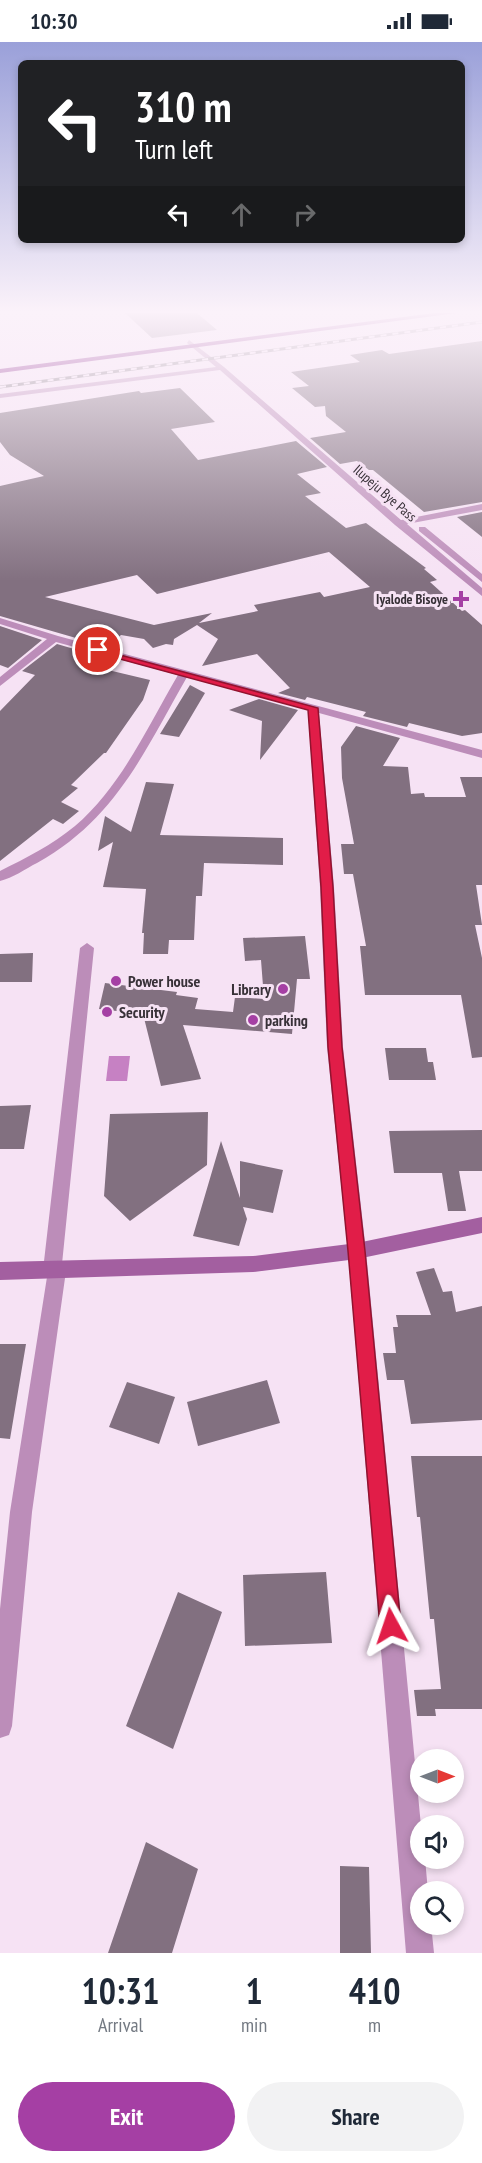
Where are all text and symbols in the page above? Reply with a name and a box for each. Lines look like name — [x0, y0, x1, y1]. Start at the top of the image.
text: 10:30 — [30, 7, 78, 35]
text: 310 m — [135, 79, 232, 134]
icon: left — [36, 84, 114, 162]
text: Turn left — [135, 132, 213, 166]
icon: left — [162, 198, 195, 231]
icon: ahead — [225, 198, 258, 231]
icon: right — [288, 198, 321, 231]
street label: Ilupeju Bye Pass — [350, 461, 421, 526]
place label: Iyalode Bisoye — [376, 590, 448, 608]
marker: Iyalode Bisoye — [452, 590, 470, 608]
pin — [72, 624, 123, 675]
icon: arrive — [81, 633, 114, 666]
place label: Power house — [128, 971, 200, 991]
marker: Power house — [109, 974, 123, 988]
place label: Library — [231, 979, 272, 999]
marker: Library — [276, 982, 290, 996]
place label: Security — [119, 1002, 165, 1022]
marker: Security — [100, 1005, 114, 1019]
place label: parking — [265, 1010, 308, 1030]
marker: parking — [246, 1013, 260, 1027]
position arrow — [359, 1594, 423, 1658]
north arrow — [410, 1749, 464, 1803]
map controls — [410, 1749, 464, 1935]
button: sound — [410, 1815, 464, 1869]
button: search — [410, 1881, 464, 1935]
text: 10:31 — [82, 1967, 159, 2014]
text: 1 — [245, 1967, 263, 2014]
text: 410 — [349, 1967, 400, 2014]
text: Arrival — [98, 2012, 143, 2038]
text: min — [241, 2012, 267, 2038]
text: m — [368, 2012, 381, 2038]
button: Exit — [18, 2082, 235, 2151]
button: Share — [247, 2082, 464, 2151]

